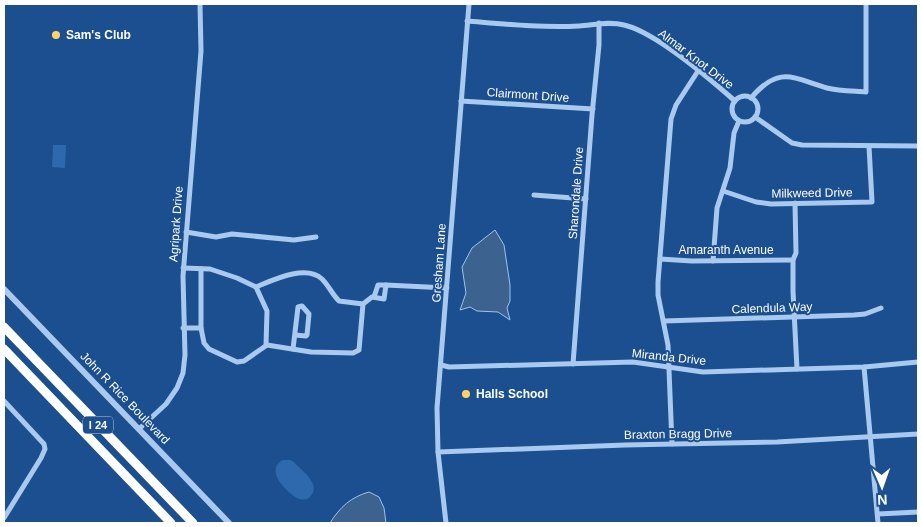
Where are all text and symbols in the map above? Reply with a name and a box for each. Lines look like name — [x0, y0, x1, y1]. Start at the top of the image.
street label: Almar Knot Drive — [656, 26, 737, 92]
place label: Sam's Club — [66, 28, 131, 42]
marker: Sam's Club — [50, 29, 62, 41]
street label: Clairmont Drive — [486, 85, 570, 105]
street label: Sharondale Drive — [566, 146, 586, 240]
street label: Agripark Drive — [166, 185, 186, 262]
street label: Milkweed Drive — [771, 185, 853, 201]
street label: Gresham Lane — [429, 223, 449, 303]
street label: Amaranth Avenue — [678, 243, 774, 257]
street label: Calendula Way — [731, 300, 813, 316]
street label: Miranda Drive — [631, 346, 707, 368]
street label: John R Rice Boulevard — [77, 349, 173, 447]
place label: Halls School — [476, 387, 548, 401]
marker: Halls School — [460, 388, 472, 400]
road number: I 24 — [83, 416, 113, 434]
street label: Braxton Bragg Drive — [624, 426, 732, 442]
north arrow — [857, 462, 907, 512]
text: N — [877, 492, 888, 508]

